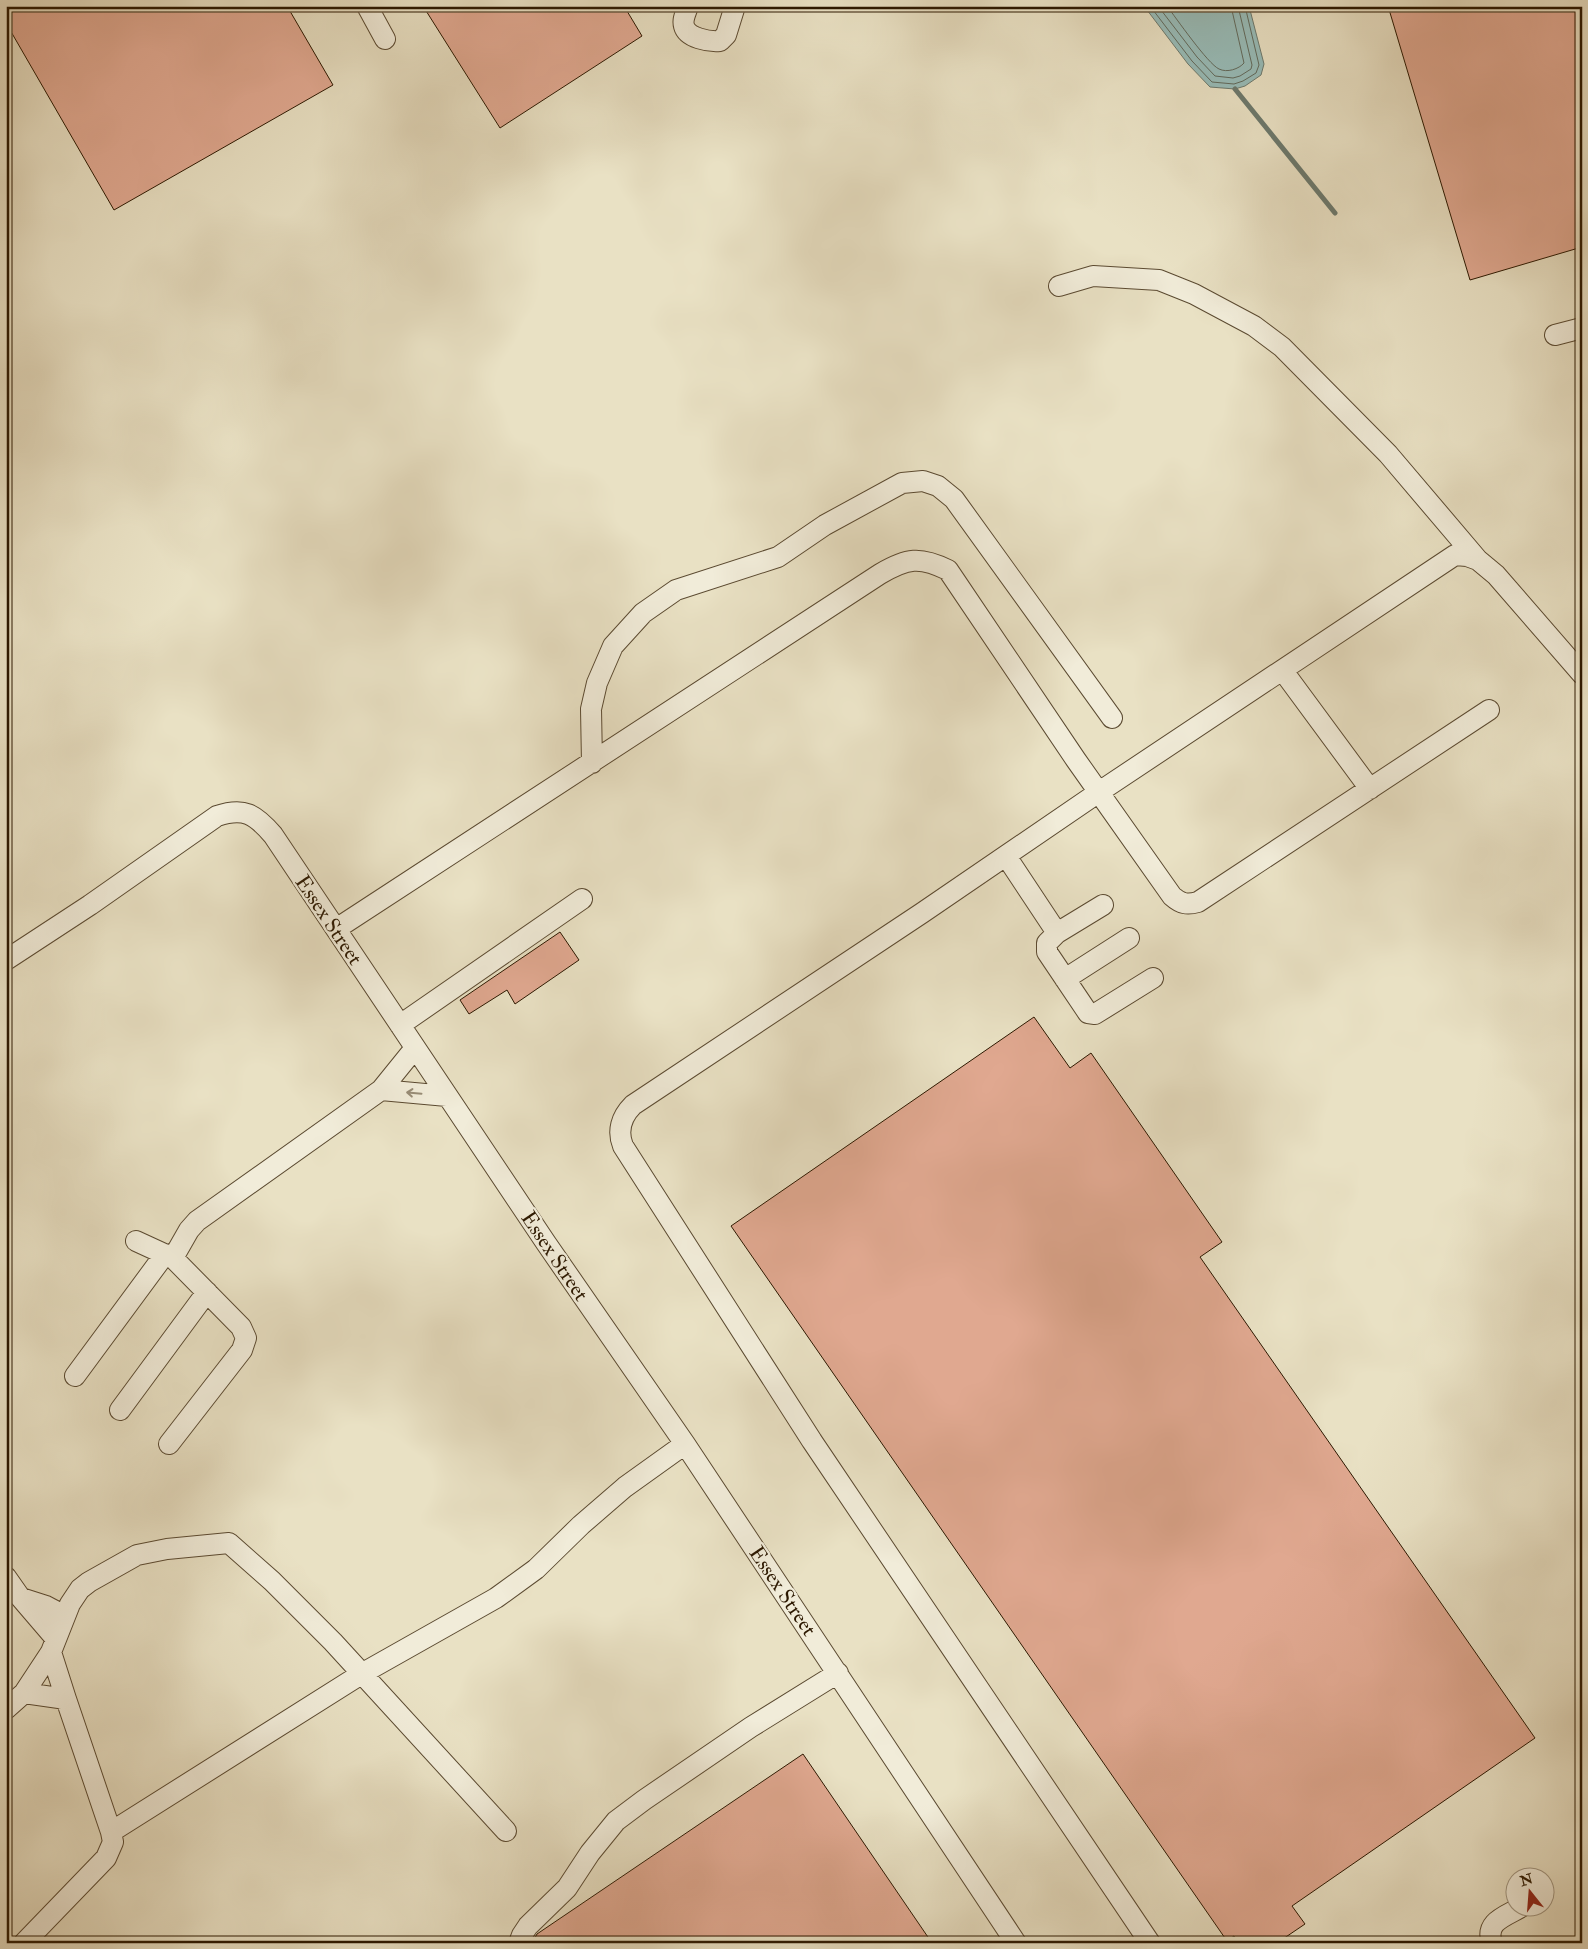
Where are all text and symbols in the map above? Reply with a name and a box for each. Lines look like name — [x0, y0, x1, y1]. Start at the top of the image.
street label: Essex Street — [289, 870, 369, 971]
one-way arrow — [406, 1088, 422, 1097]
street label: Essex Street — [515, 1206, 595, 1307]
street label: Essex Street — [743, 1541, 823, 1642]
north arrow — [1506, 1866, 1556, 1916]
text: N — [1517, 1870, 1535, 1890]

